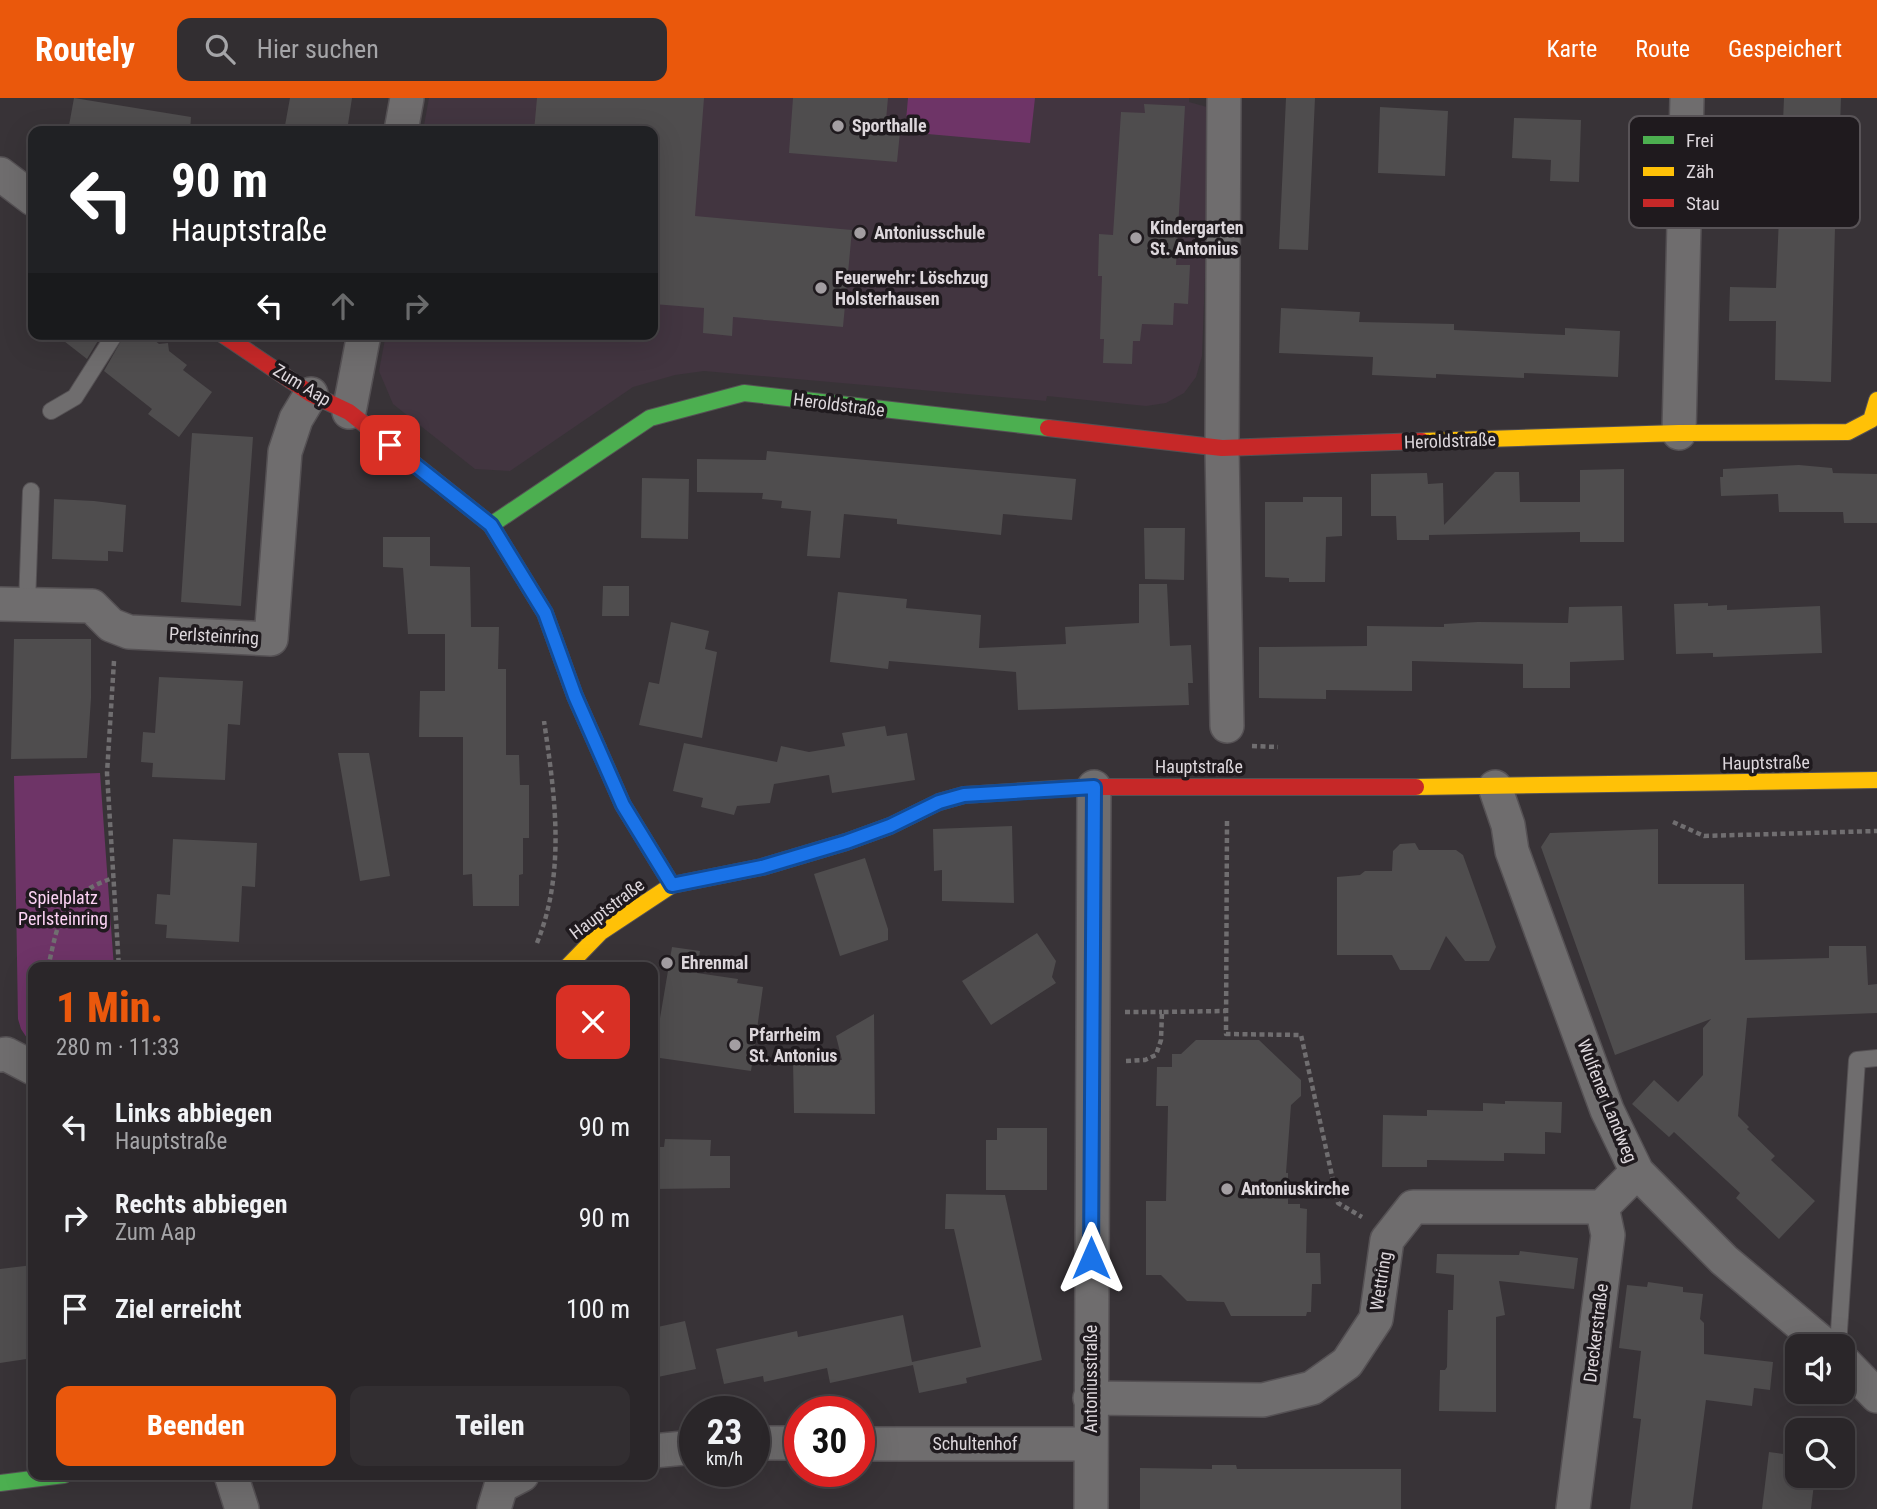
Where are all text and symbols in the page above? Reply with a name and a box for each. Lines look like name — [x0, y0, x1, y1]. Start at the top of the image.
search box — [177, 18, 667, 81]
text: Routely — [35, 30, 135, 69]
icon: search — [201, 30, 239, 68]
text: Hier suchen — [257, 34, 379, 64]
text: Karte — [1547, 35, 1597, 63]
text: Route — [1635, 35, 1690, 63]
text: Gespeichert — [1728, 35, 1842, 63]
place label: Sporthalle — [852, 115, 927, 136]
legend — [1629, 116, 1860, 228]
marker: Sporthalle — [830, 118, 846, 134]
text: Frei — [1686, 129, 1714, 152]
text: 90 m — [171, 152, 268, 209]
icon: left — [56, 154, 147, 245]
text: Zäh — [1686, 160, 1714, 183]
text: Stau — [1686, 192, 1720, 215]
text: Hauptstraße — [171, 211, 327, 249]
place label: Kindergarten St. Antonius — [1150, 217, 1244, 259]
place label: Antoniusschule — [874, 222, 986, 243]
marker: Antoniusschule — [852, 225, 868, 241]
marker: Kindergarten St. Antonius — [1128, 230, 1144, 246]
place label: Feuerwehr: Löschzug Holsterhausen — [835, 267, 988, 309]
marker: Feuerwehr: Löschzug Holsterhausen — [813, 280, 829, 296]
icon: left — [251, 287, 289, 325]
icon: ahead — [324, 287, 362, 325]
icon: right — [397, 287, 435, 325]
street label: Zum Aap — [270, 359, 335, 410]
street label: Heroldstraße — [792, 388, 886, 421]
pin — [360, 415, 420, 475]
icon: arrive — [371, 426, 409, 464]
street label: Heroldstraße — [1404, 428, 1496, 453]
street label: Perlsteinring — [169, 623, 259, 648]
street label: Hauptstraße — [1722, 751, 1810, 774]
street label: Hauptstraße — [1155, 756, 1243, 777]
street label: Hauptstraße — [565, 874, 648, 943]
park label: Spielplatz Perlsteinring — [18, 887, 108, 929]
place label: Ehrenmal — [681, 952, 748, 973]
marker: Ehrenmal — [659, 955, 675, 971]
text: 1 Min. — [56, 983, 163, 1032]
button: close — [556, 985, 630, 1059]
place label: Pfarrheim St. Antonius — [749, 1024, 837, 1066]
text: 280 m · 11:33 — [56, 1034, 180, 1061]
street label: Wulfener Landweg — [1573, 1036, 1642, 1165]
marker: Pfarrheim St. Antonius — [727, 1037, 743, 1053]
text: Links abbiegen — [115, 1098, 272, 1128]
icon: left — [56, 1108, 94, 1146]
text: 90 m — [579, 1112, 630, 1142]
text: Hauptstraße — [115, 1128, 227, 1155]
place label: Antoniuskirche — [1241, 1178, 1350, 1199]
marker: Antoniuskirche — [1219, 1181, 1235, 1197]
text: Rechts abbiegen — [115, 1189, 288, 1219]
icon: right — [56, 1199, 94, 1237]
text: 90 m — [579, 1203, 630, 1233]
text: Zum Aap — [115, 1219, 196, 1246]
position arrow — [1054, 1221, 1128, 1295]
street label: Wettring — [1365, 1250, 1396, 1312]
street label: Dreckerstraße — [1579, 1282, 1612, 1384]
icon: arrive — [56, 1290, 94, 1328]
text: Ziel erreicht — [115, 1294, 241, 1324]
text: 100 m — [566, 1294, 630, 1324]
street label: Antoniusstraße — [1080, 1325, 1101, 1433]
map controls — [1785, 1334, 1855, 1488]
button: sound — [1785, 1334, 1855, 1404]
button: Beenden — [56, 1386, 336, 1466]
button: Teilen — [350, 1386, 630, 1466]
speed limit sign: 30 — [784, 1396, 875, 1487]
text: 23 — [707, 1412, 742, 1453]
button: search — [1785, 1418, 1855, 1488]
street label: Schultenhof — [932, 1433, 1018, 1454]
text: km/h — [706, 1448, 743, 1469]

